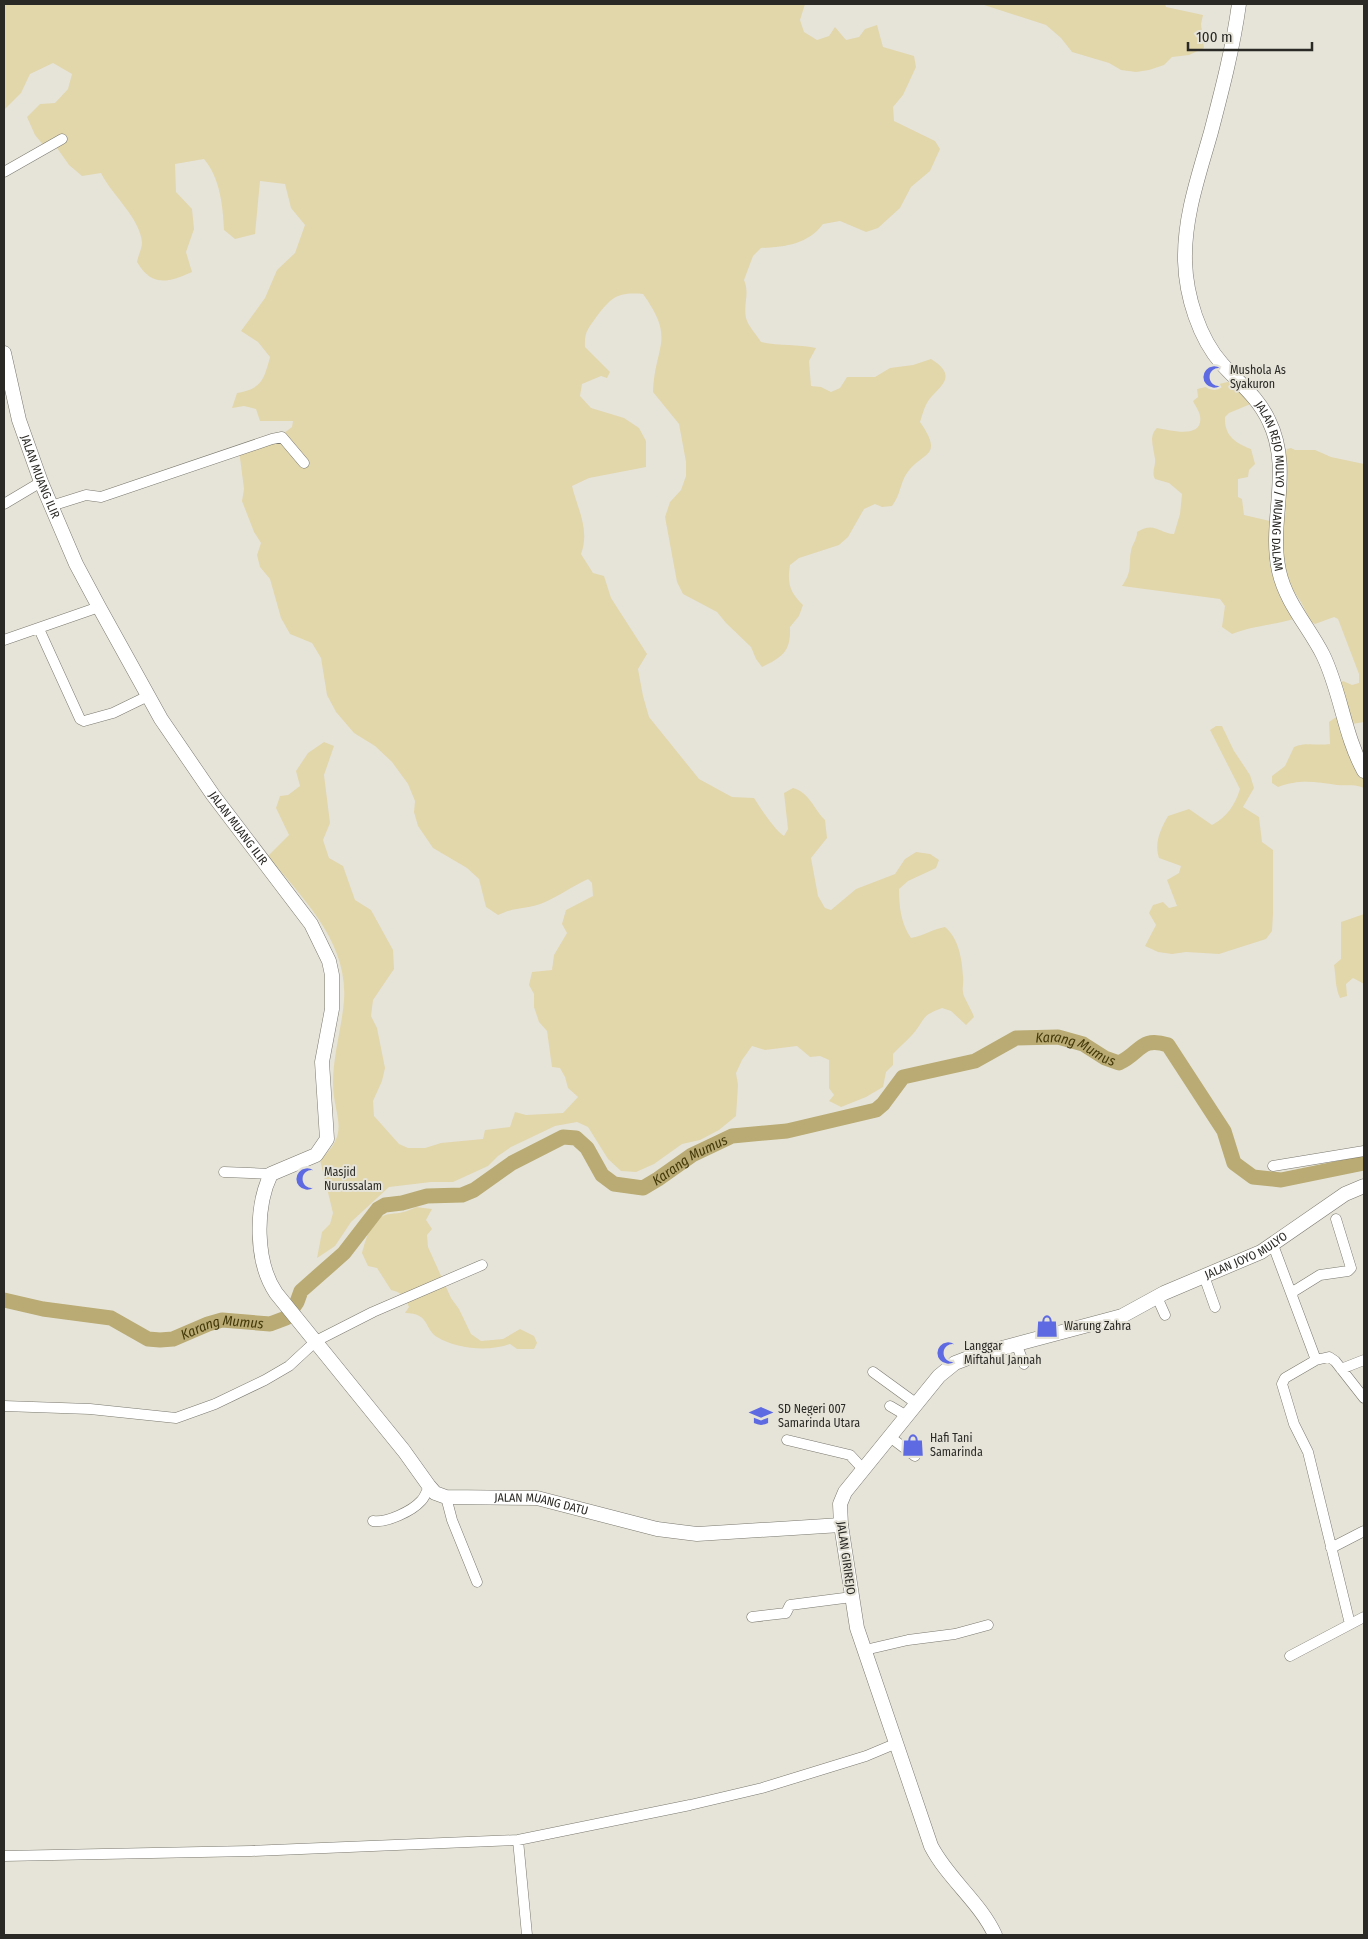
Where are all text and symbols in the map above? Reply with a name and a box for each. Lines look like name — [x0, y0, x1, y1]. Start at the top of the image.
scale bar — [1188, 20, 1312, 52]
text: 100 m — [1196, 28, 1233, 46]
place label: Mushola As Syakuron — [1230, 363, 1286, 391]
mosque icon: Mushola As Syakuron — [1201, 364, 1227, 390]
street label: JALAN REJO MULYO / MUANG DALAM — [1252, 398, 1287, 572]
street label: JALAN MUANG ILIR — [18, 433, 63, 521]
street label: JALAN MUANG ILIR — [206, 789, 271, 868]
water label: Karang Mumus — [1035, 1028, 1118, 1070]
water label: Karang Mumus — [649, 1131, 730, 1190]
place label: Masjid Nurussalam — [324, 1165, 382, 1193]
mosque icon: Masjid Nurussalam — [294, 1166, 320, 1192]
street label: JALAN JOYO MULYO — [1203, 1229, 1290, 1282]
water label: Karang Mumus — [178, 1312, 264, 1344]
shop icon: Warung Zahra — [1034, 1313, 1060, 1339]
place label: Warung Zahra — [1064, 1319, 1131, 1333]
place label: Langgar Miftahul Jannah — [964, 1339, 1042, 1367]
mosque icon: Langgar Miftahul Jannah — [935, 1340, 961, 1366]
place label: SD Negeri 007 Samarinda Utara — [778, 1402, 860, 1430]
school or university icon: SD Negeri 007 Samarinda Utara — [748, 1403, 774, 1429]
place label: Hafi Tani Samarinda — [930, 1431, 983, 1459]
shop icon: Hafi Tani Samarinda — [900, 1432, 926, 1458]
street label: JALAN MUANG DATU — [494, 1490, 590, 1518]
street label: JALAN GIRIREJO — [834, 1520, 858, 1596]

